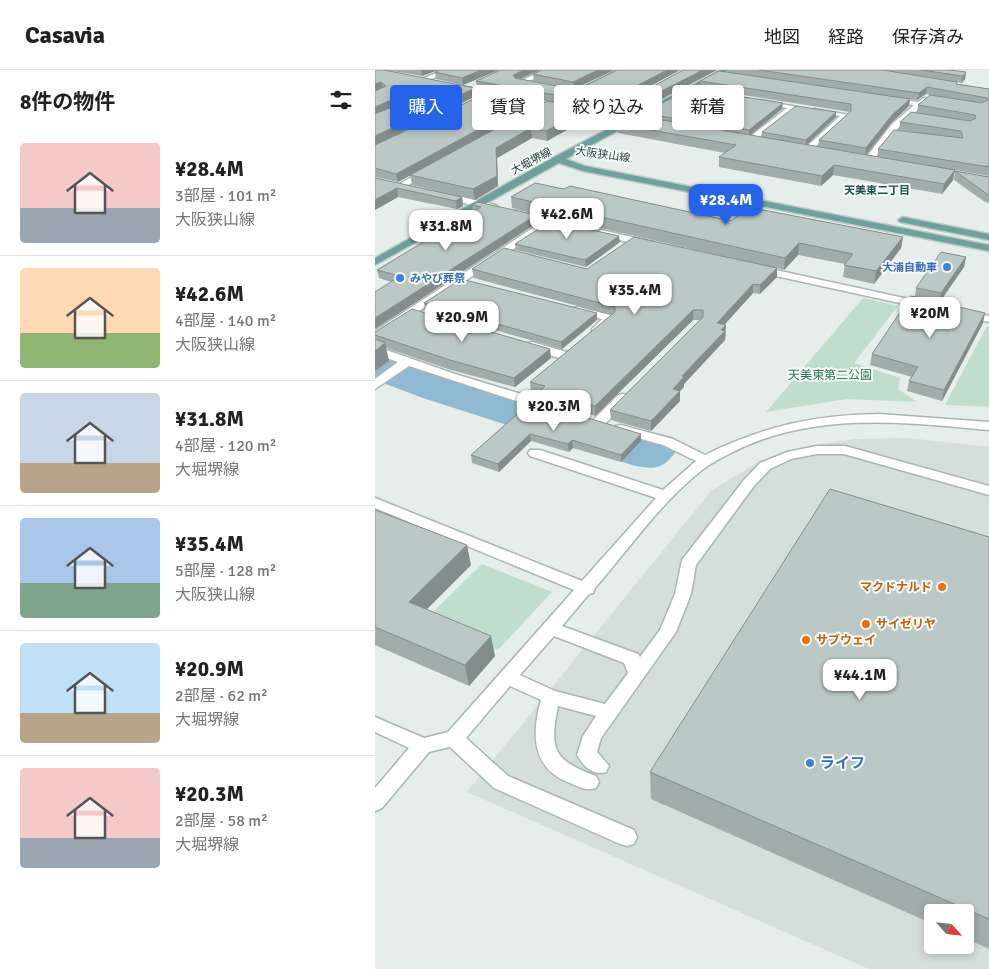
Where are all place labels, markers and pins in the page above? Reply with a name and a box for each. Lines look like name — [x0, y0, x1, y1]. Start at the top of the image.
pin: ¥28.4M — [685, 184, 767, 226]
pin: ¥42.6M — [526, 198, 608, 240]
pin: ¥31.8M — [405, 210, 487, 252]
place label: 大浦自動車 — [882, 261, 937, 274]
marker: 大浦自動車 — [941, 261, 953, 273]
marker: みやび葬祭 — [394, 272, 406, 284]
place label: みやび葬祭 — [410, 272, 466, 285]
pin: ¥35.4M — [594, 274, 676, 316]
pin: ¥20M — [900, 296, 960, 339]
pin: ¥20.9M — [421, 300, 503, 343]
pin: ¥20.3M — [513, 390, 595, 432]
place label: マクドナルド — [860, 580, 932, 595]
marker: マクドナルド — [936, 581, 948, 593]
place label: サイゼリヤ — [876, 617, 936, 632]
marker: サイゼリヤ — [860, 618, 872, 630]
place label: サブウェイ — [816, 633, 876, 648]
marker: サブウェイ — [800, 634, 812, 646]
pin: ¥44.1M — [819, 658, 901, 701]
place label: ライフ — [820, 754, 865, 772]
marker: ライフ — [804, 757, 816, 769]

